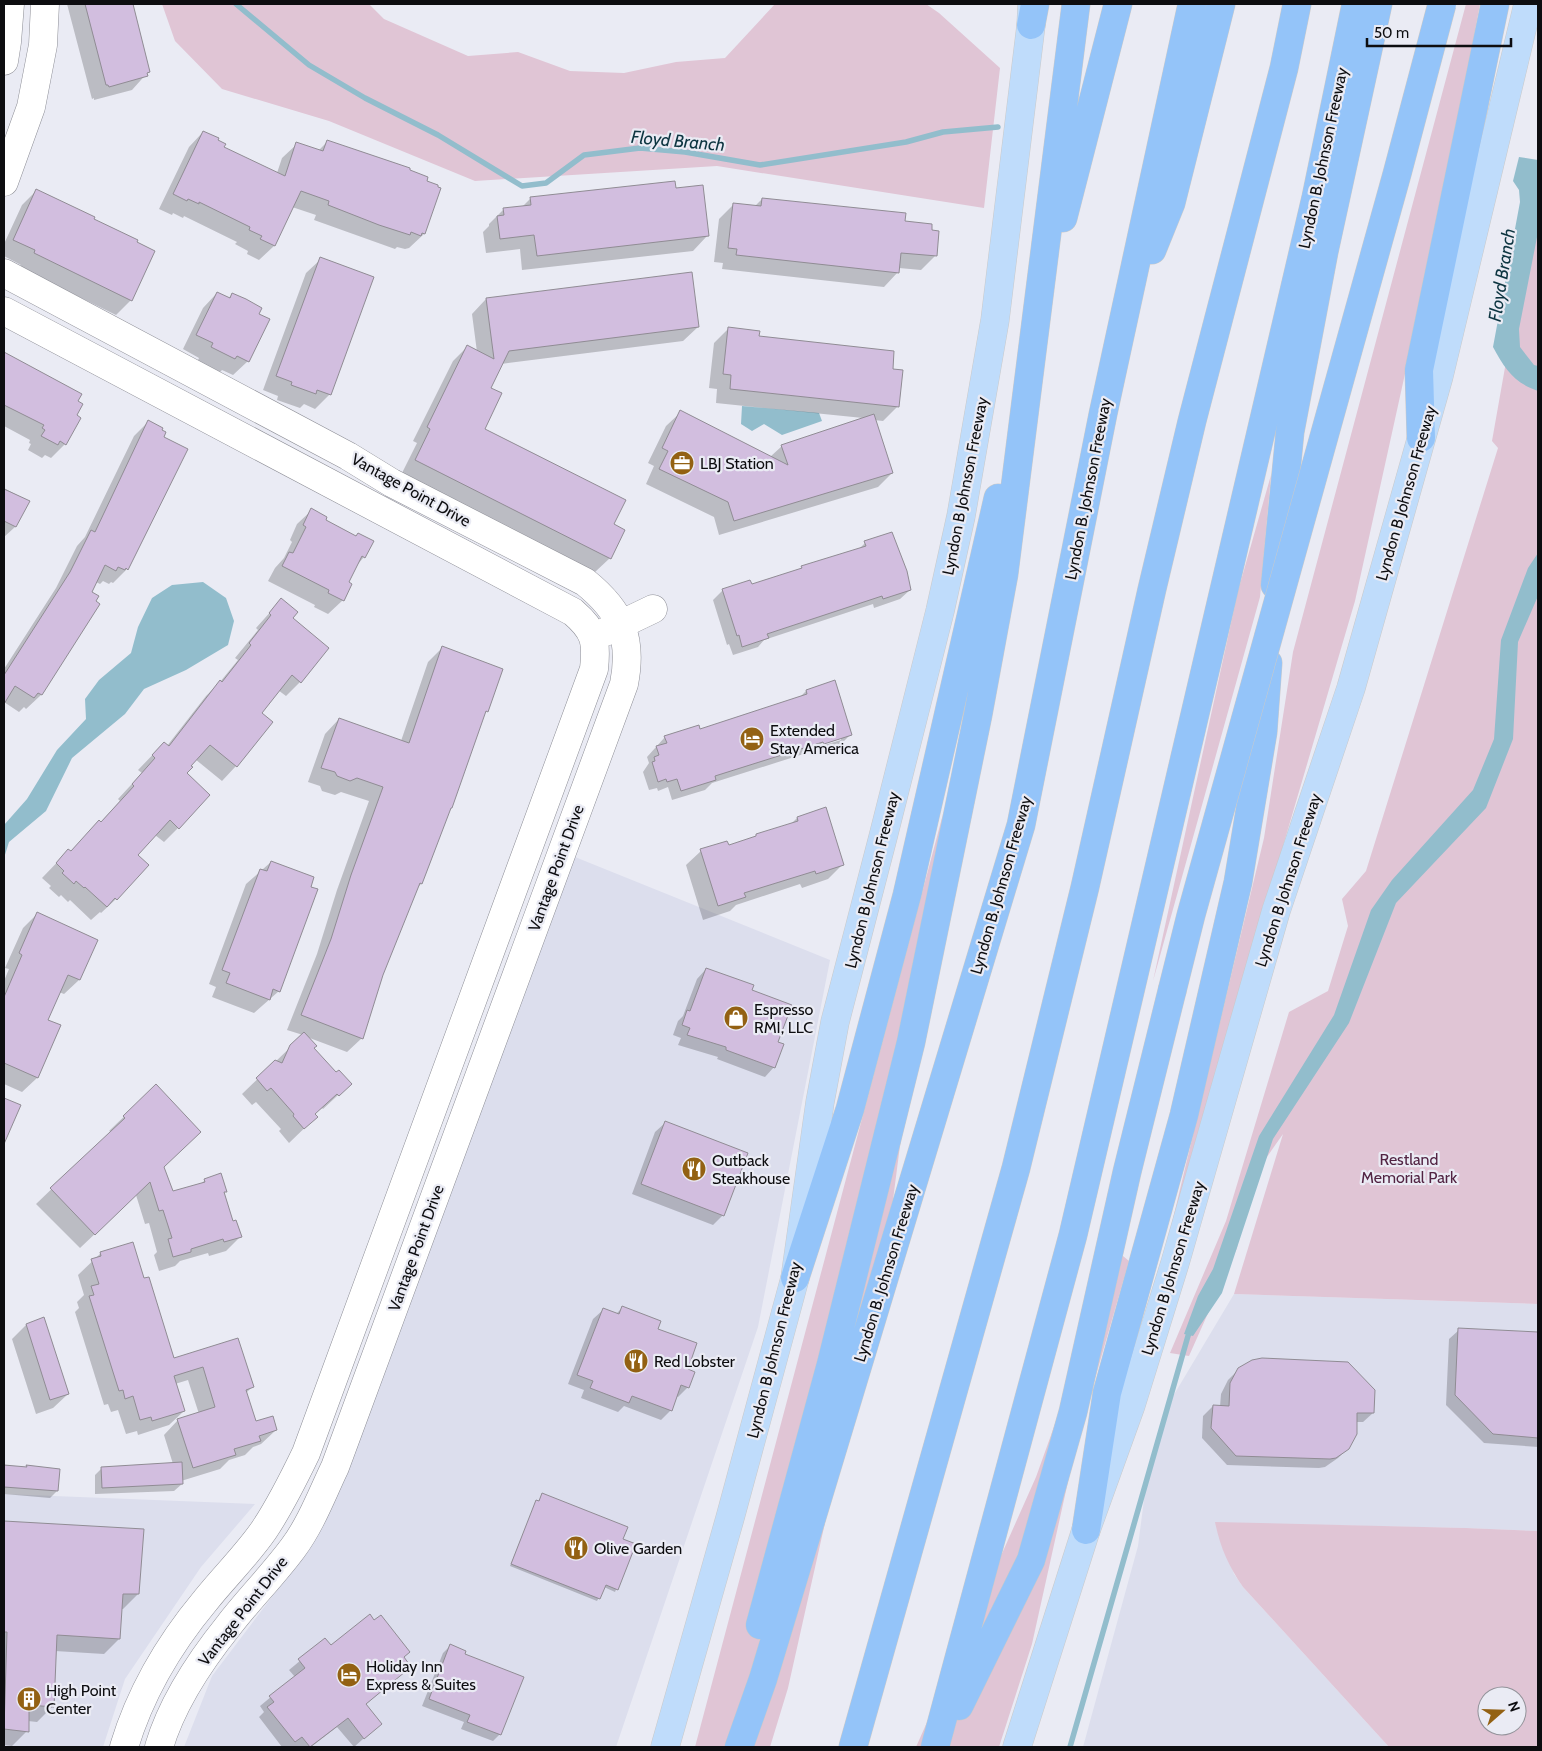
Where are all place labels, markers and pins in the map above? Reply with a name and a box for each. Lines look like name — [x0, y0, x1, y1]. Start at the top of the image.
office icon: LBJ Station — [669, 450, 695, 476]
place label: LBJ Station — [700, 454, 774, 473]
place label: Extended Stay America — [770, 721, 859, 758]
hotel icon: Extended Stay America — [739, 726, 765, 752]
place label: Espresso RMI, LLC — [754, 1000, 814, 1037]
shop icon: Espresso RMI, LLC — [723, 1005, 749, 1031]
place label: Outback Steakhouse — [712, 1151, 790, 1188]
restaurant icon: Outback Steakhouse — [681, 1156, 707, 1182]
restaurant icon: Red Lobster — [623, 1348, 649, 1374]
place label: Red Lobster — [654, 1352, 736, 1371]
restaurant icon: Olive Garden — [563, 1535, 589, 1561]
place label: Olive Garden — [594, 1539, 682, 1558]
place label: Holiday Inn Express & Suites — [366, 1657, 476, 1694]
hotel icon: Holiday Inn Express & Suites — [336, 1662, 362, 1688]
place label: High Point Center — [46, 1681, 117, 1718]
building icon: High Point Center — [16, 1686, 42, 1712]

